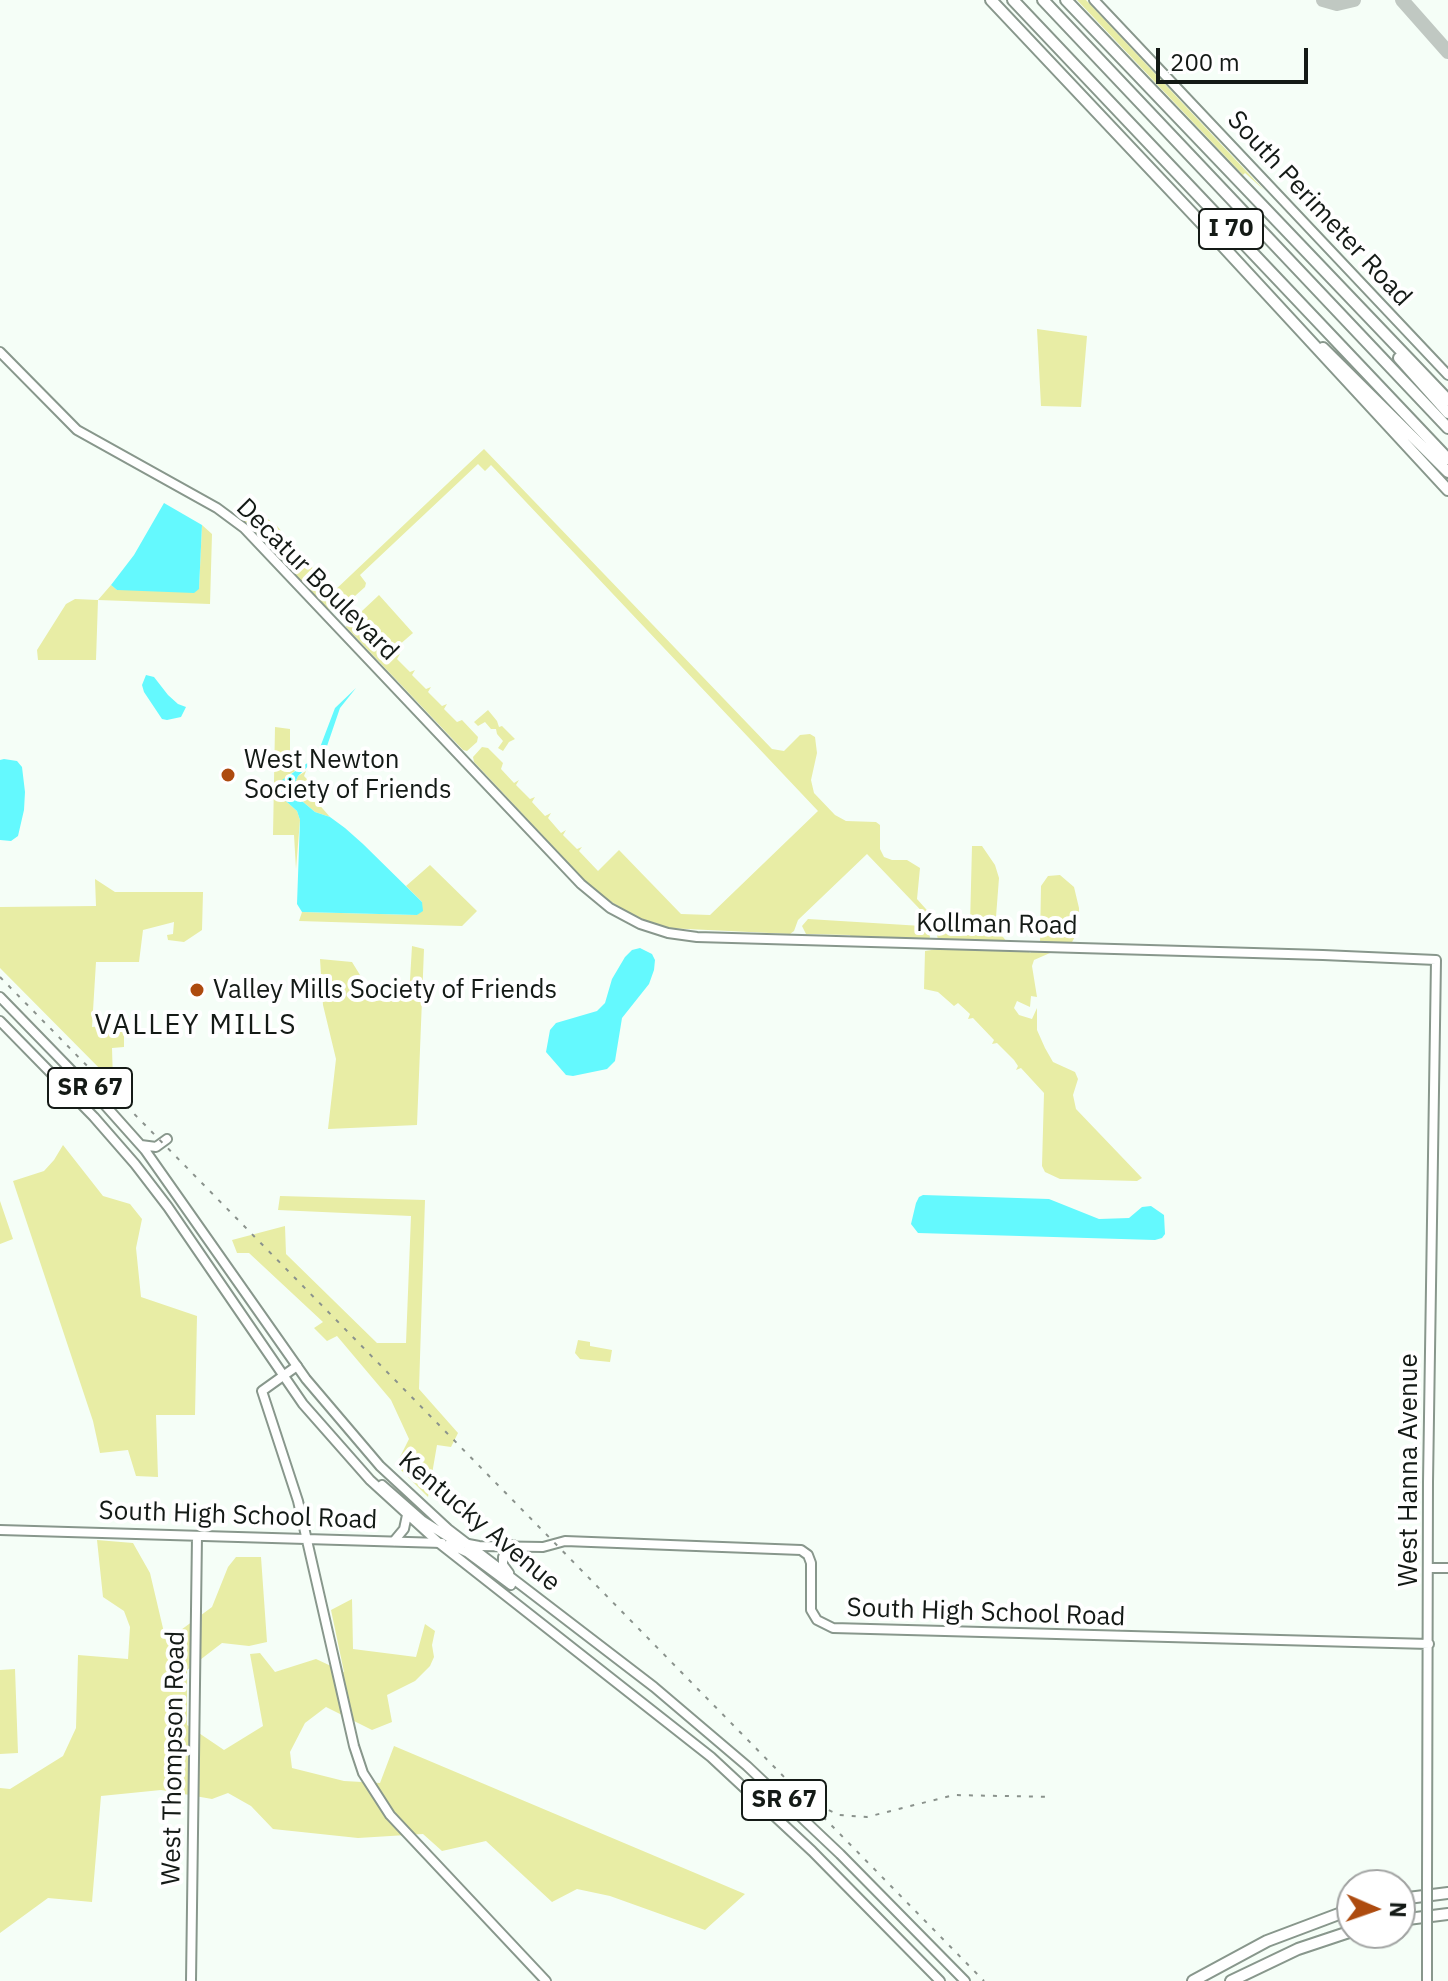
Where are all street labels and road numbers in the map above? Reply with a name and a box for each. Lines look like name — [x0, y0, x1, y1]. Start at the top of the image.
street label: South Perimeter Road — [1220, 105, 1418, 313]
road number: I 70 — [1199, 209, 1263, 249]
street label: Decatur Boulevard — [229, 492, 405, 668]
street label: Kollman Road — [916, 908, 1078, 942]
road number: SR 67 — [48, 1068, 132, 1108]
street label: West Hanna Avenue — [1393, 1353, 1425, 1587]
street label: Kentucky Avenue — [392, 1445, 566, 1599]
street label: South High School Road — [98, 1496, 378, 1536]
street label: South High School Road — [846, 1593, 1126, 1633]
street label: West Thompson Road — [156, 1630, 192, 1886]
road number: SR 67 — [742, 1780, 826, 1820]

